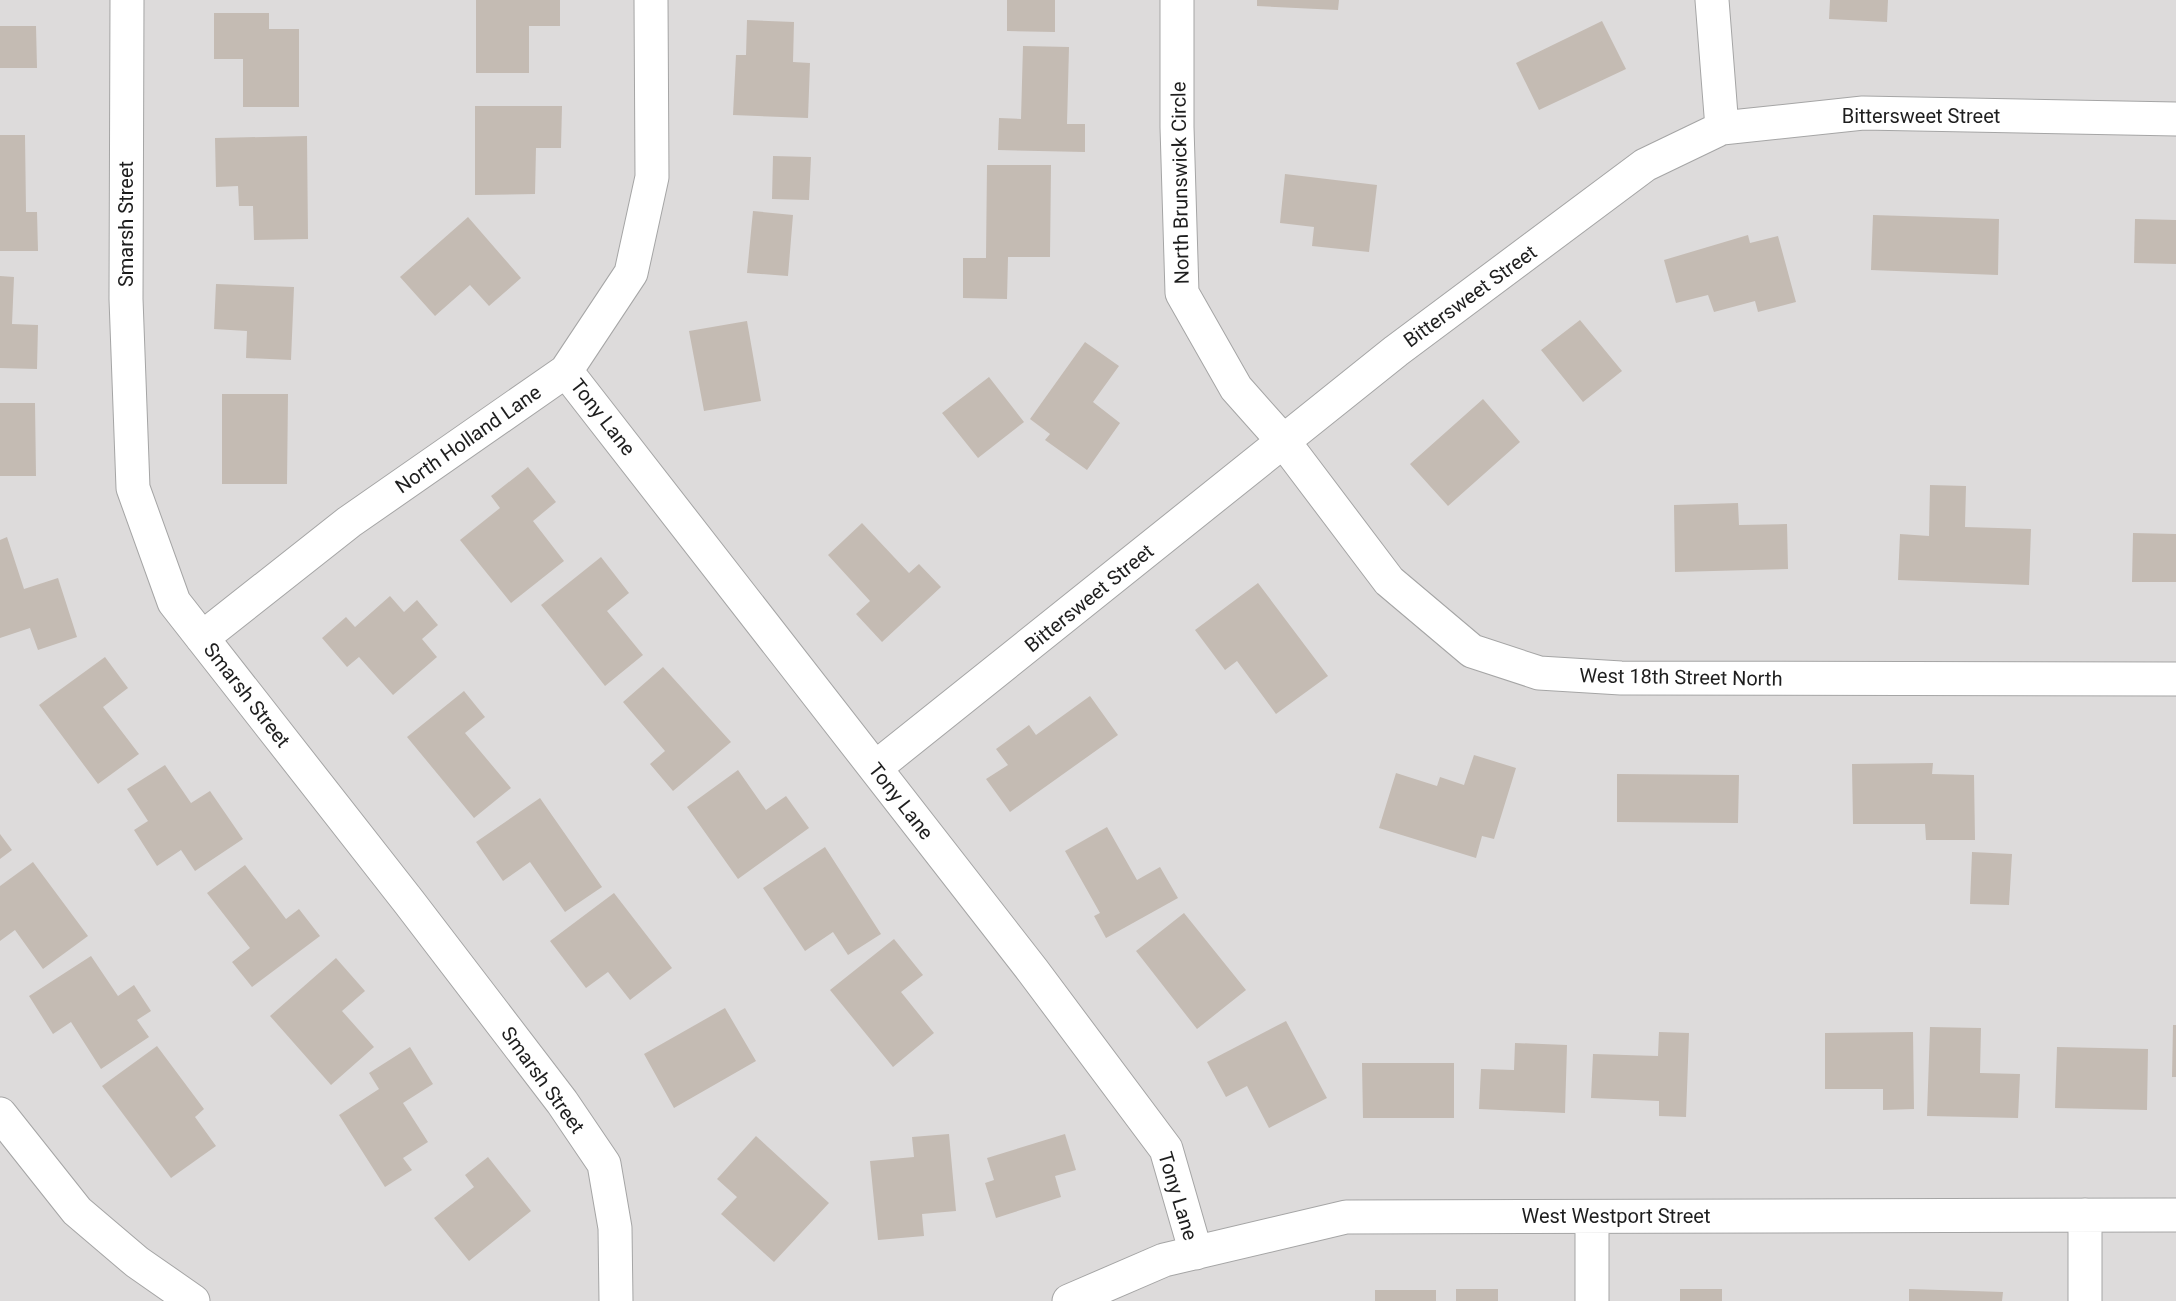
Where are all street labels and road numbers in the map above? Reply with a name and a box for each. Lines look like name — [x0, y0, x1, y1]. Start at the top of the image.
street label: North Brunswick Circle — [1166, 81, 1194, 285]
street label: Bittersweet Street — [1842, 104, 2000, 128]
street label: Smarsh Street — [114, 161, 138, 287]
street label: Bittersweet Street — [1399, 240, 1541, 352]
street label: Tony Lane — [565, 374, 641, 460]
street label: North Holland Lane — [391, 380, 545, 498]
street label: Bittersweet Street — [1020, 539, 1158, 657]
street label: Smarsh Street — [199, 638, 295, 752]
street label: West 18th Street North — [1579, 663, 1783, 691]
street label: Tony Lane — [863, 758, 939, 844]
street label: Smarsh Street — [496, 1022, 590, 1138]
street label: Tony Lane — [1153, 1149, 1203, 1243]
street label: West Westport Street — [1522, 1204, 1710, 1228]

